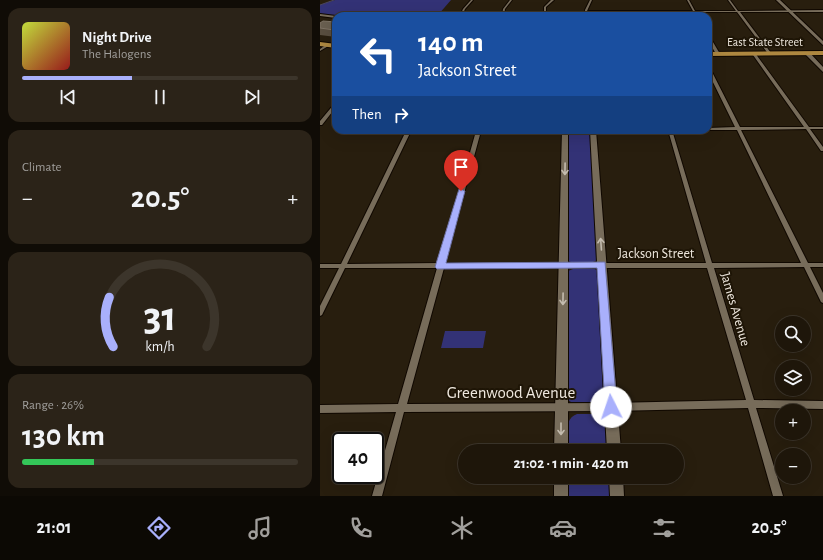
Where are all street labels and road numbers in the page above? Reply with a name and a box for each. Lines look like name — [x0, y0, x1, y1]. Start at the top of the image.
street label: East State Street — [727, 36, 803, 48]
street label: Jackson Street — [618, 247, 695, 261]
street label: James Avenue — [718, 271, 752, 348]
street label: Greenwood Avenue — [447, 384, 575, 401]

